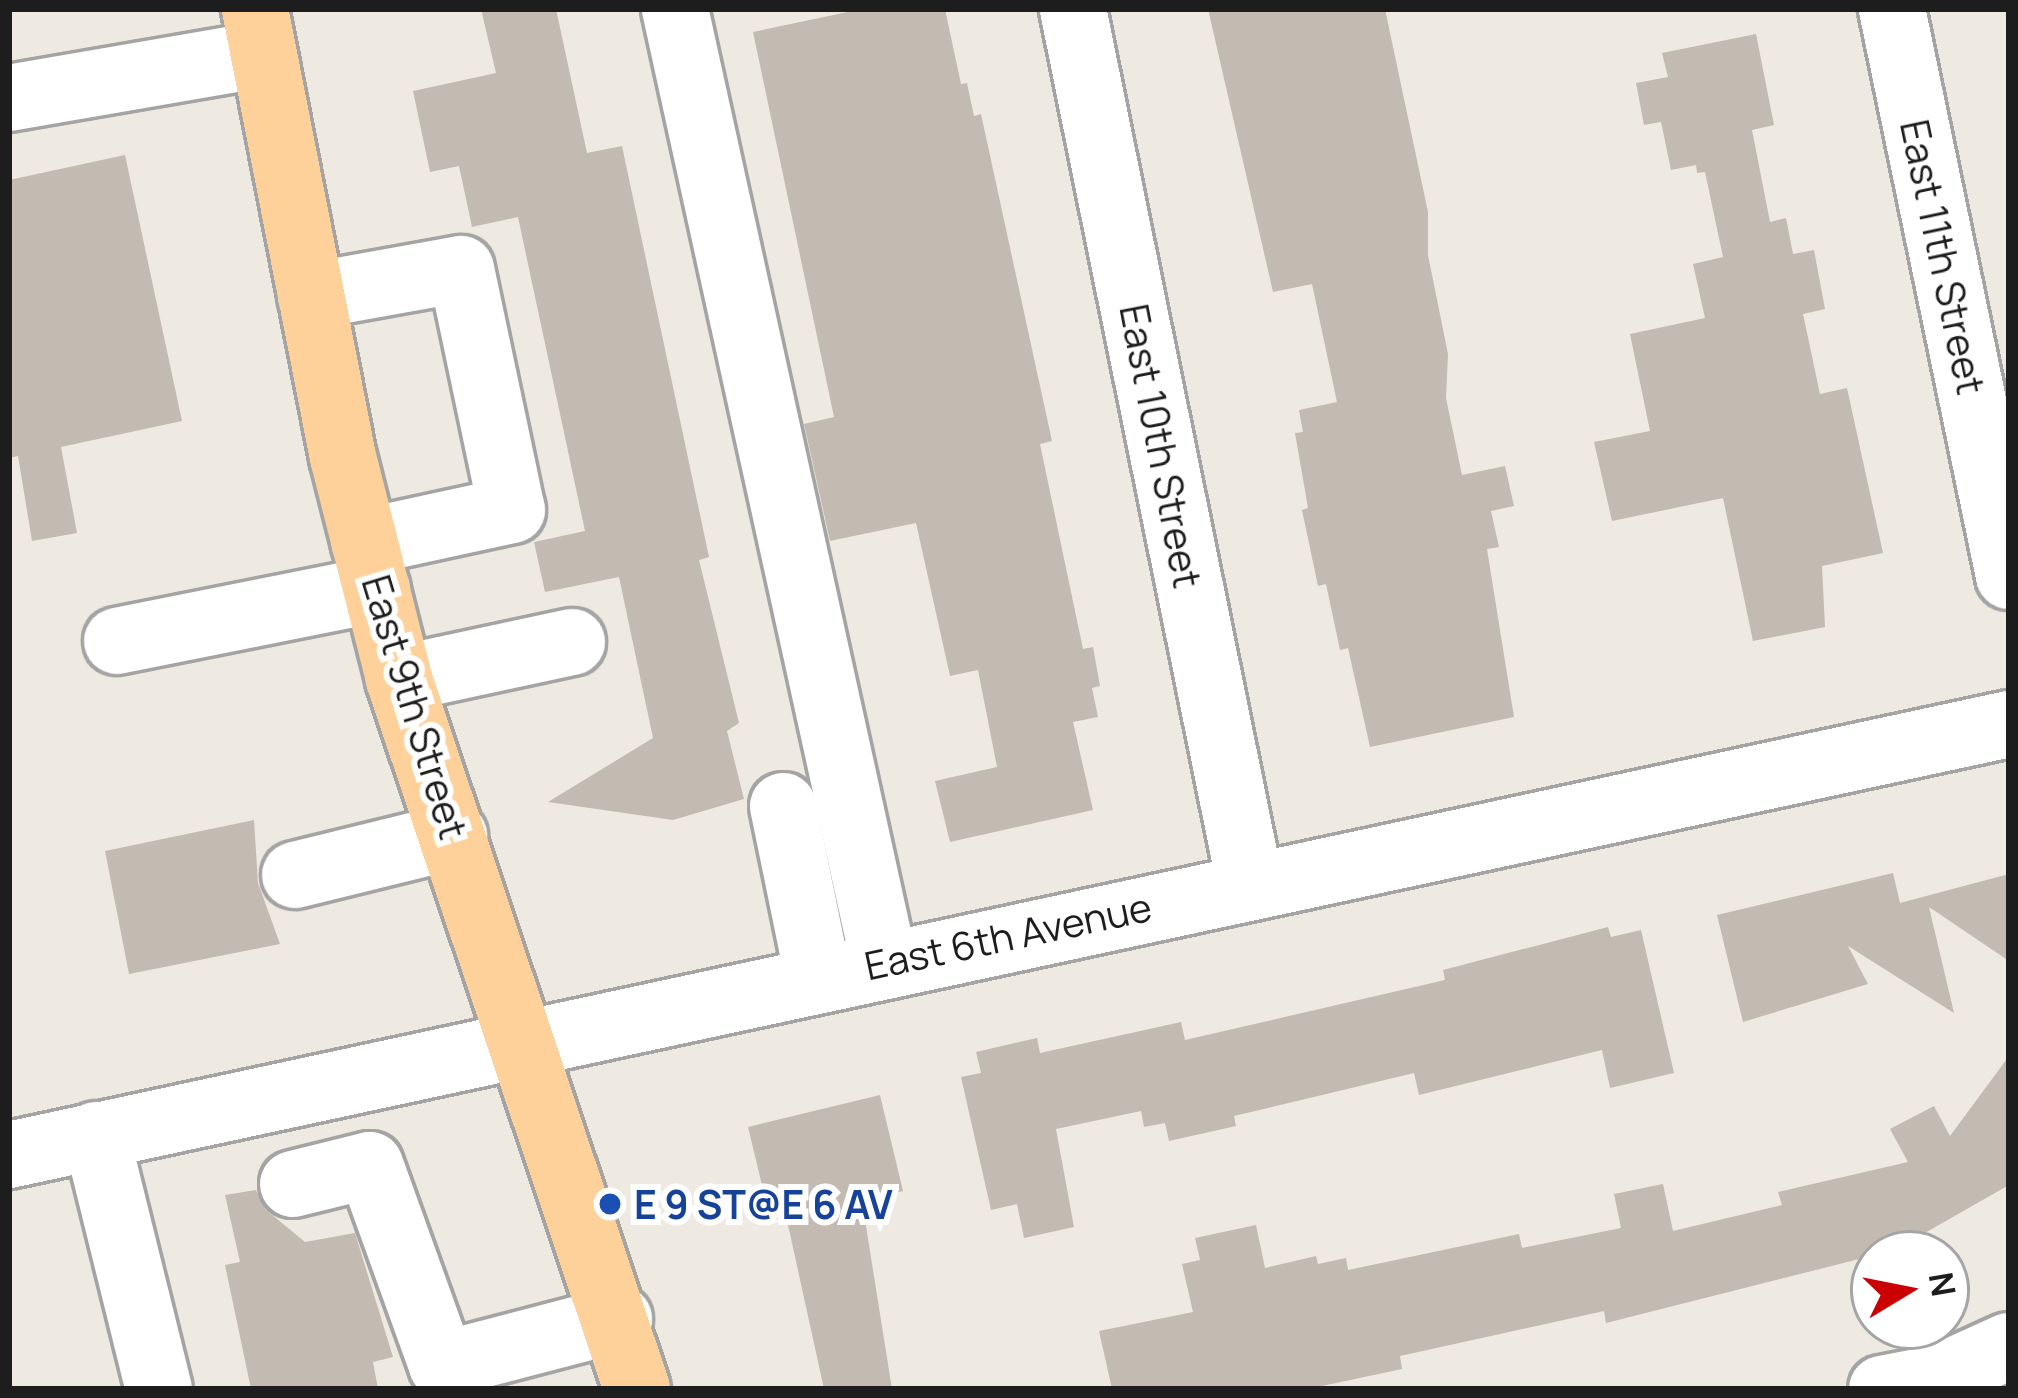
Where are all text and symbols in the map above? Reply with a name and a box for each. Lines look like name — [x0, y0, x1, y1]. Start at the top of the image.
street label: East 11th Street — [1891, 116, 1995, 398]
street label: East 10th Street — [1111, 300, 1211, 592]
street label: East 9th Street — [353, 570, 477, 844]
street label: East 6th Avenue — [860, 883, 1156, 989]
place label: E 9 ST@E 6 AV — [634, 1181, 893, 1227]
marker: E 9 ST@E 6 AV — [597, 1191, 623, 1217]
north arrow — [1850, 1230, 1970, 1350]
text: N — [1919, 1269, 1967, 1300]

